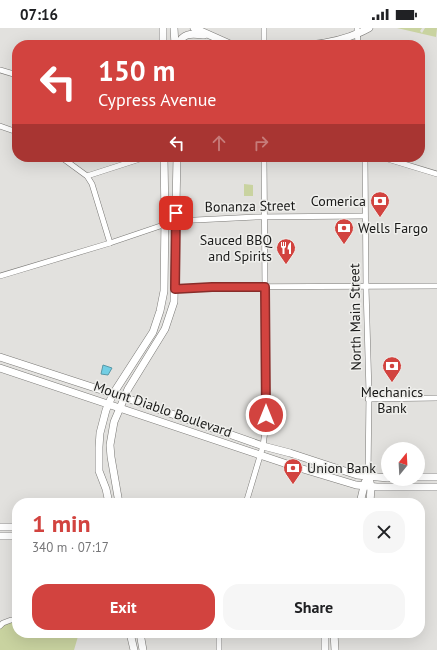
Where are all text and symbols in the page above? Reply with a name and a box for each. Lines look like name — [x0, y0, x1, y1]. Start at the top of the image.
text: 07:16 — [20, 5, 58, 24]
text: 150 m — [98, 52, 175, 89]
icon: left — [32, 56, 84, 108]
text: Cypress Avenue — [98, 88, 217, 111]
icon: left — [166, 132, 188, 154]
icon: ahead — [208, 132, 230, 154]
icon: right — [250, 132, 272, 154]
bank icon: Comerica — [369, 190, 391, 218]
place label: Comerica — [311, 192, 366, 210]
pin — [159, 196, 193, 230]
street label: Bonanza Street — [205, 196, 296, 216]
icon: arrive — [165, 202, 187, 224]
bank icon: Wells Fargo — [333, 217, 355, 245]
place label: Wells Fargo — [358, 219, 428, 237]
place label: Sauced BBQ and Spirits — [200, 231, 272, 265]
restaurant icon: Sauced BBQ and Spirits — [275, 237, 297, 265]
street label: North Main Street — [345, 263, 365, 371]
bank icon: Mechanics Bank — [381, 355, 403, 383]
street label: Mount Diablo Boulevard — [91, 377, 235, 441]
place label: Mechanics Bank — [361, 383, 423, 417]
position arrow — [245, 394, 287, 436]
north arrow — [381, 442, 425, 486]
map controls — [381, 442, 425, 486]
bank icon: Union Bank — [282, 457, 304, 485]
place label: Union Bank — [307, 459, 376, 477]
text: 1 min — [32, 508, 91, 539]
button: close — [363, 511, 405, 553]
text: 340 m · 07:17 — [32, 539, 109, 556]
button: Exit — [32, 584, 215, 630]
button: Share — [223, 584, 405, 630]

